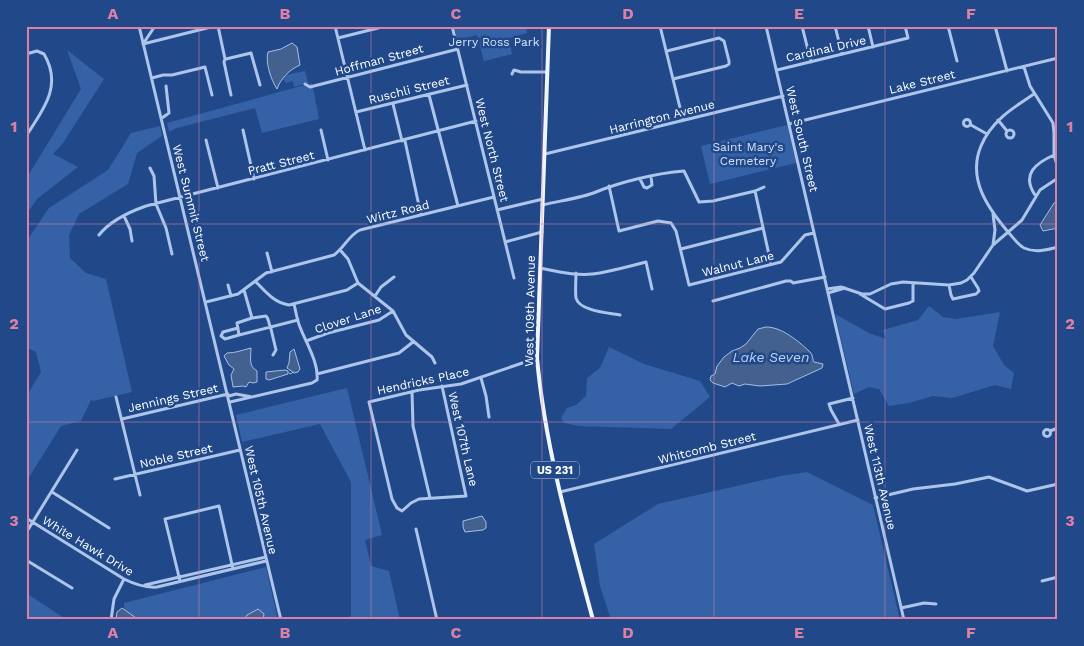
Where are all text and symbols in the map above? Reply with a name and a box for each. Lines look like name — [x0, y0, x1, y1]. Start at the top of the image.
text: A — [108, 4, 119, 23]
text: B — [280, 4, 291, 23]
text: C — [451, 4, 462, 23]
text: D — [622, 4, 634, 23]
text: E — [794, 4, 804, 23]
text: F — [966, 4, 976, 23]
street label: Cardinal Drive — [785, 33, 868, 65]
park label: Jerry Ross Park — [449, 35, 540, 49]
street label: Hoffman Street — [333, 41, 425, 79]
street label: Lake Street — [887, 67, 957, 97]
street label: Ruschli Street — [367, 73, 451, 107]
street label: West South Street — [783, 85, 821, 193]
street label: West North Street — [472, 97, 512, 203]
street label: Harrington Avenue — [608, 97, 716, 137]
text: 1 — [11, 117, 17, 136]
text: 1 — [1067, 117, 1073, 136]
park label: Saint Mary's Cemetery — [712, 140, 784, 168]
street label: West Summit Street — [170, 143, 212, 263]
street label: Pratt Street — [246, 148, 316, 178]
street label: Wirtz Road — [365, 197, 431, 227]
street label: Walnut Lane — [701, 248, 776, 280]
street label: West 109th Avenue — [522, 255, 538, 367]
street label: Clover Lane — [313, 302, 383, 336]
text: 2 — [9, 314, 19, 333]
text: 2 — [1065, 314, 1075, 333]
water label: Lake Seven — [733, 349, 809, 365]
street label: Hendricks Place — [376, 364, 470, 398]
street label: Jennings Street — [127, 381, 219, 415]
street label: West 107th Lane — [445, 390, 481, 488]
street label: West 113th Avenue — [861, 423, 899, 531]
street label: Whitcomb Street — [657, 429, 757, 467]
street label: Noble Street — [138, 441, 214, 471]
street label: West 105th Avenue — [242, 444, 280, 556]
road number: US 231 — [531, 462, 579, 478]
text: 3 — [9, 511, 19, 530]
text: 3 — [1065, 511, 1075, 530]
street label: White Hawk Drive — [40, 513, 136, 579]
text: A — [108, 623, 119, 642]
text: B — [280, 623, 291, 642]
text: C — [451, 623, 462, 642]
text: D — [622, 623, 634, 642]
text: E — [794, 623, 804, 642]
text: F — [966, 623, 976, 642]

